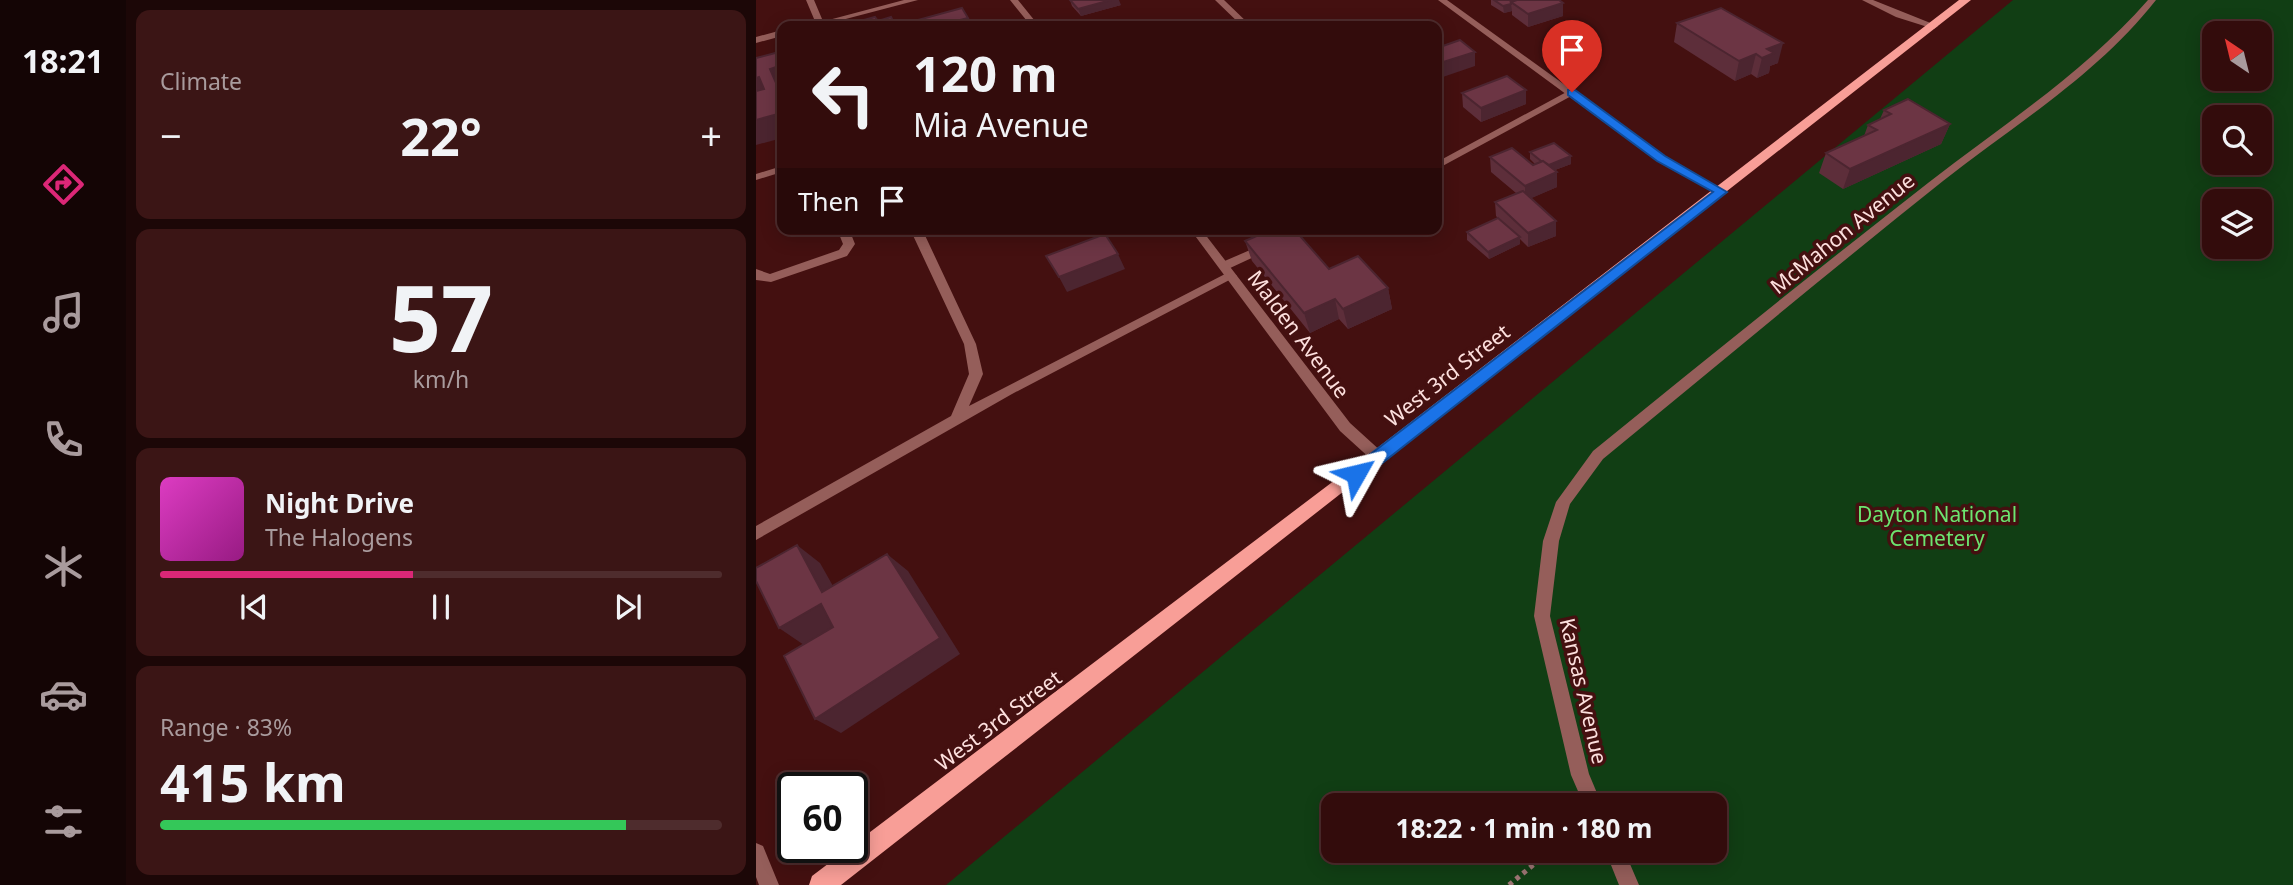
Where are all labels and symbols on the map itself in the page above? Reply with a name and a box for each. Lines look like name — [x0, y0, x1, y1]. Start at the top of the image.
pin — [1542, 20, 1602, 92]
north arrow — [2202, 21, 2272, 91]
street label: McMahon Avenue — [1764, 166, 1920, 300]
street label: Malden Avenue — [1242, 264, 1356, 404]
street label: West 3rd Street — [1379, 317, 1516, 433]
position arrow — [1319, 437, 1393, 511]
park label: Dayton National Cemetery — [1857, 500, 2017, 552]
street label: Kansas Avenue — [1554, 615, 1614, 767]
street label: West 3rd Street — [929, 663, 1067, 777]
speed limit sign: 60 — [777, 772, 868, 863]

